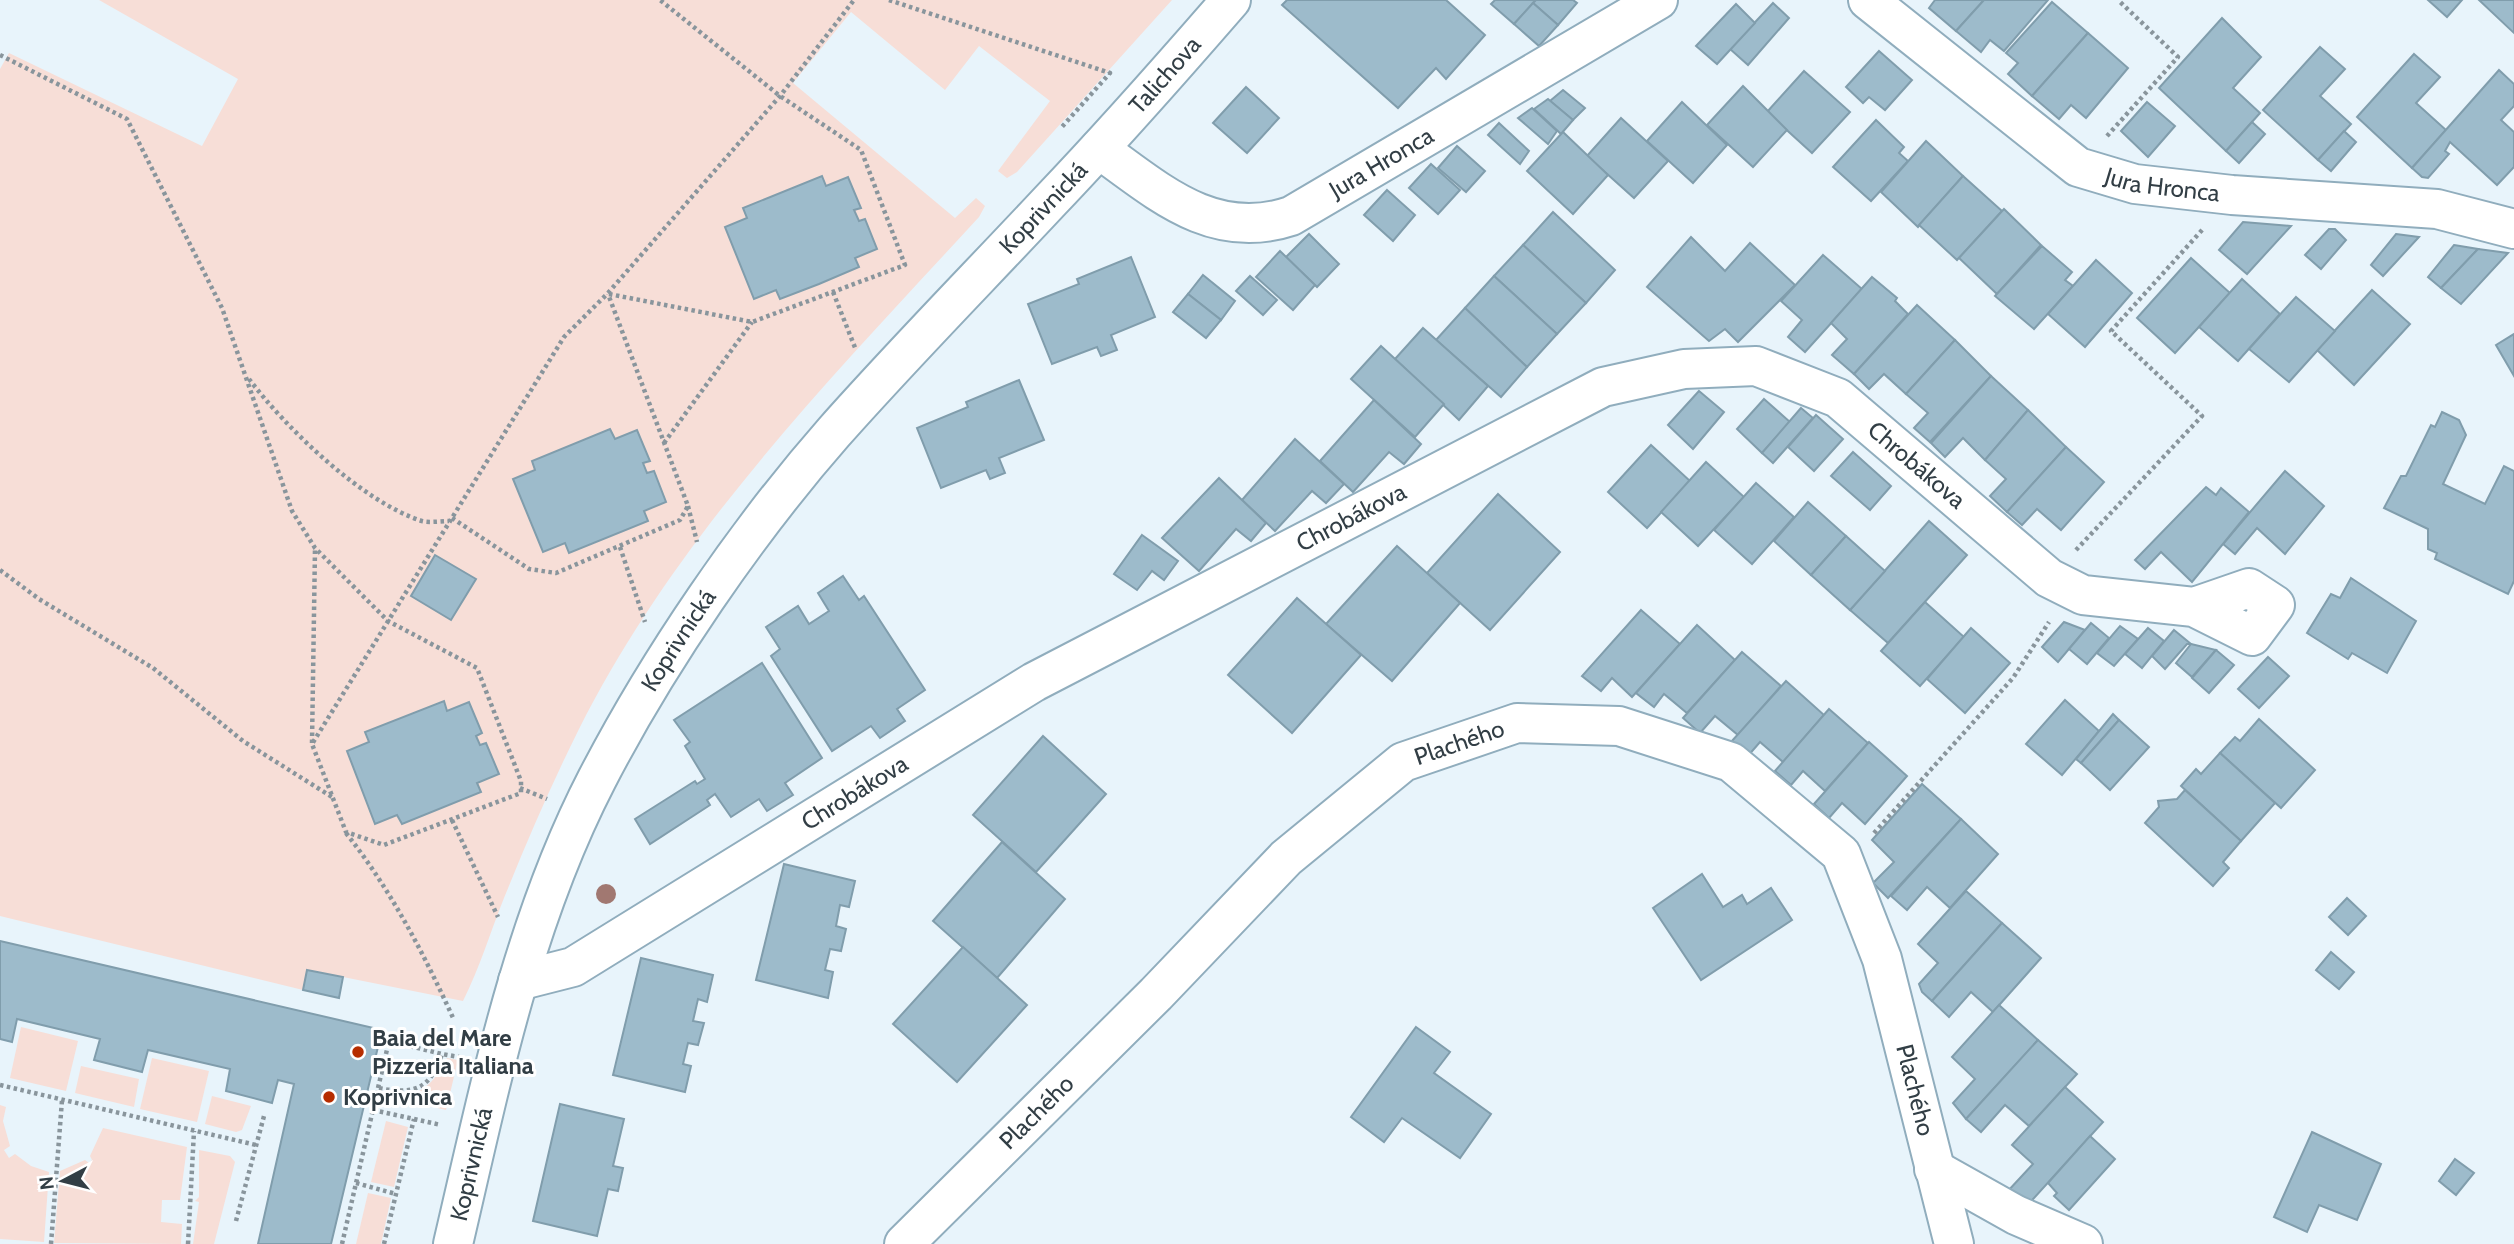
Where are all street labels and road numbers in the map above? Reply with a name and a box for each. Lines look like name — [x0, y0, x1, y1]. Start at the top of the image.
street label: Talichova — [1123, 30, 1207, 120]
street label: Jura Hronca — [1323, 120, 1439, 205]
street label: Koprivnická — [993, 155, 1094, 260]
street label: Jura Hronca — [2101, 161, 2222, 208]
street label: Chrobákova — [1862, 415, 1972, 515]
street label: Chrobákova — [1291, 477, 1411, 558]
street label: Koprivnická — [635, 583, 722, 696]
street label: Plachého — [1410, 713, 1508, 771]
street label: Chrobákova — [796, 748, 913, 836]
street label: Plachého — [1890, 1041, 1941, 1139]
street label: Plachého — [993, 1069, 1080, 1155]
street label: Koprivnická — [444, 1104, 498, 1224]

